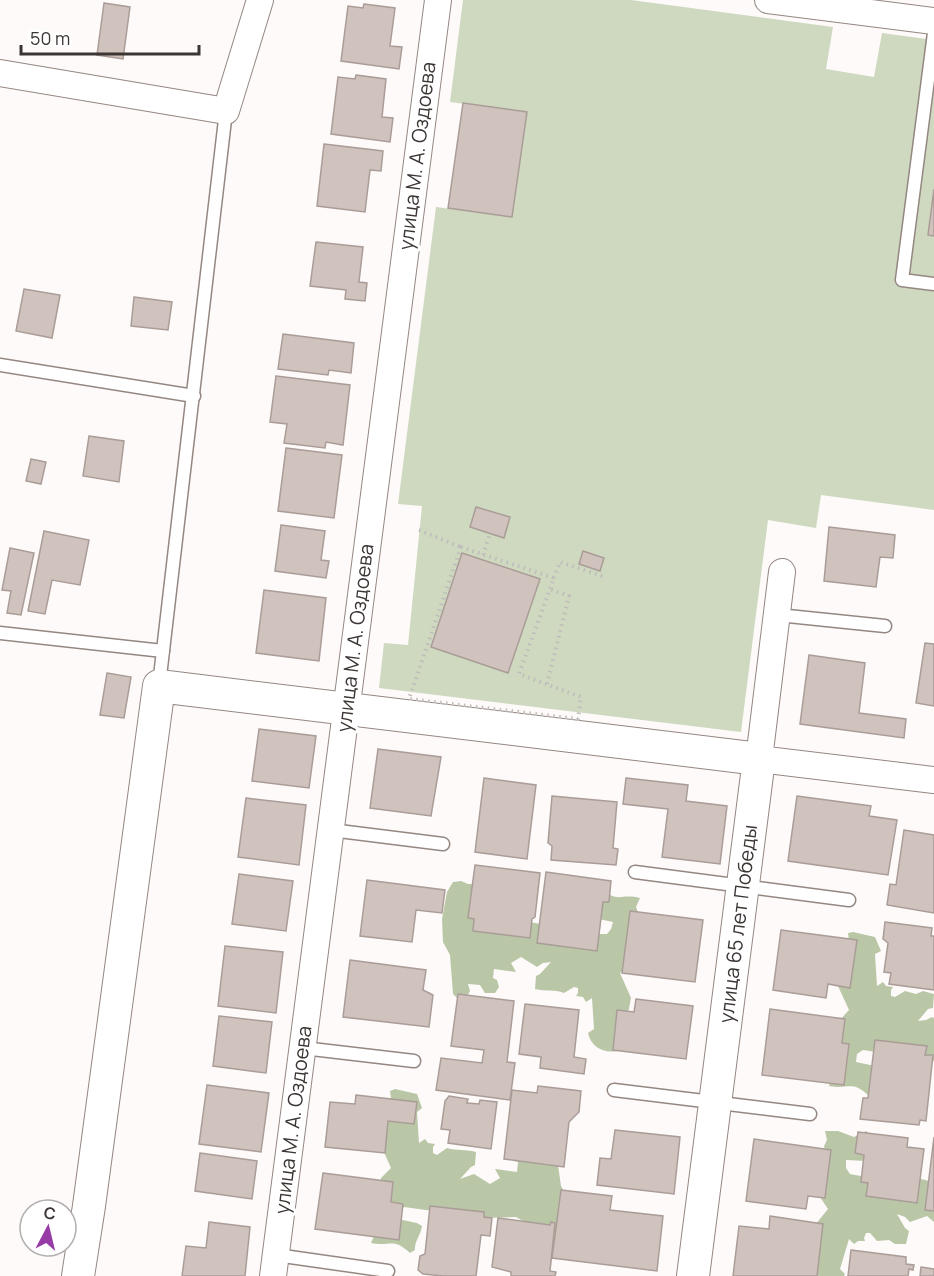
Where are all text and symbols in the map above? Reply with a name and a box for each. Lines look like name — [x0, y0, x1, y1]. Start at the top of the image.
scale bar — [21, 18, 200, 56]
text: 50 m — [30, 26, 70, 50]
street label: улица М. А. Оздоева — [392, 60, 441, 252]
street label: улица М. А. Оздоева — [330, 542, 379, 734]
street label: улица 65 лет Победы — [712, 823, 763, 1025]
street label: улица М. А. Оздоева — [268, 1024, 317, 1216]
north arrow — [18, 1198, 78, 1258]
text: С — [43, 1201, 57, 1225]

